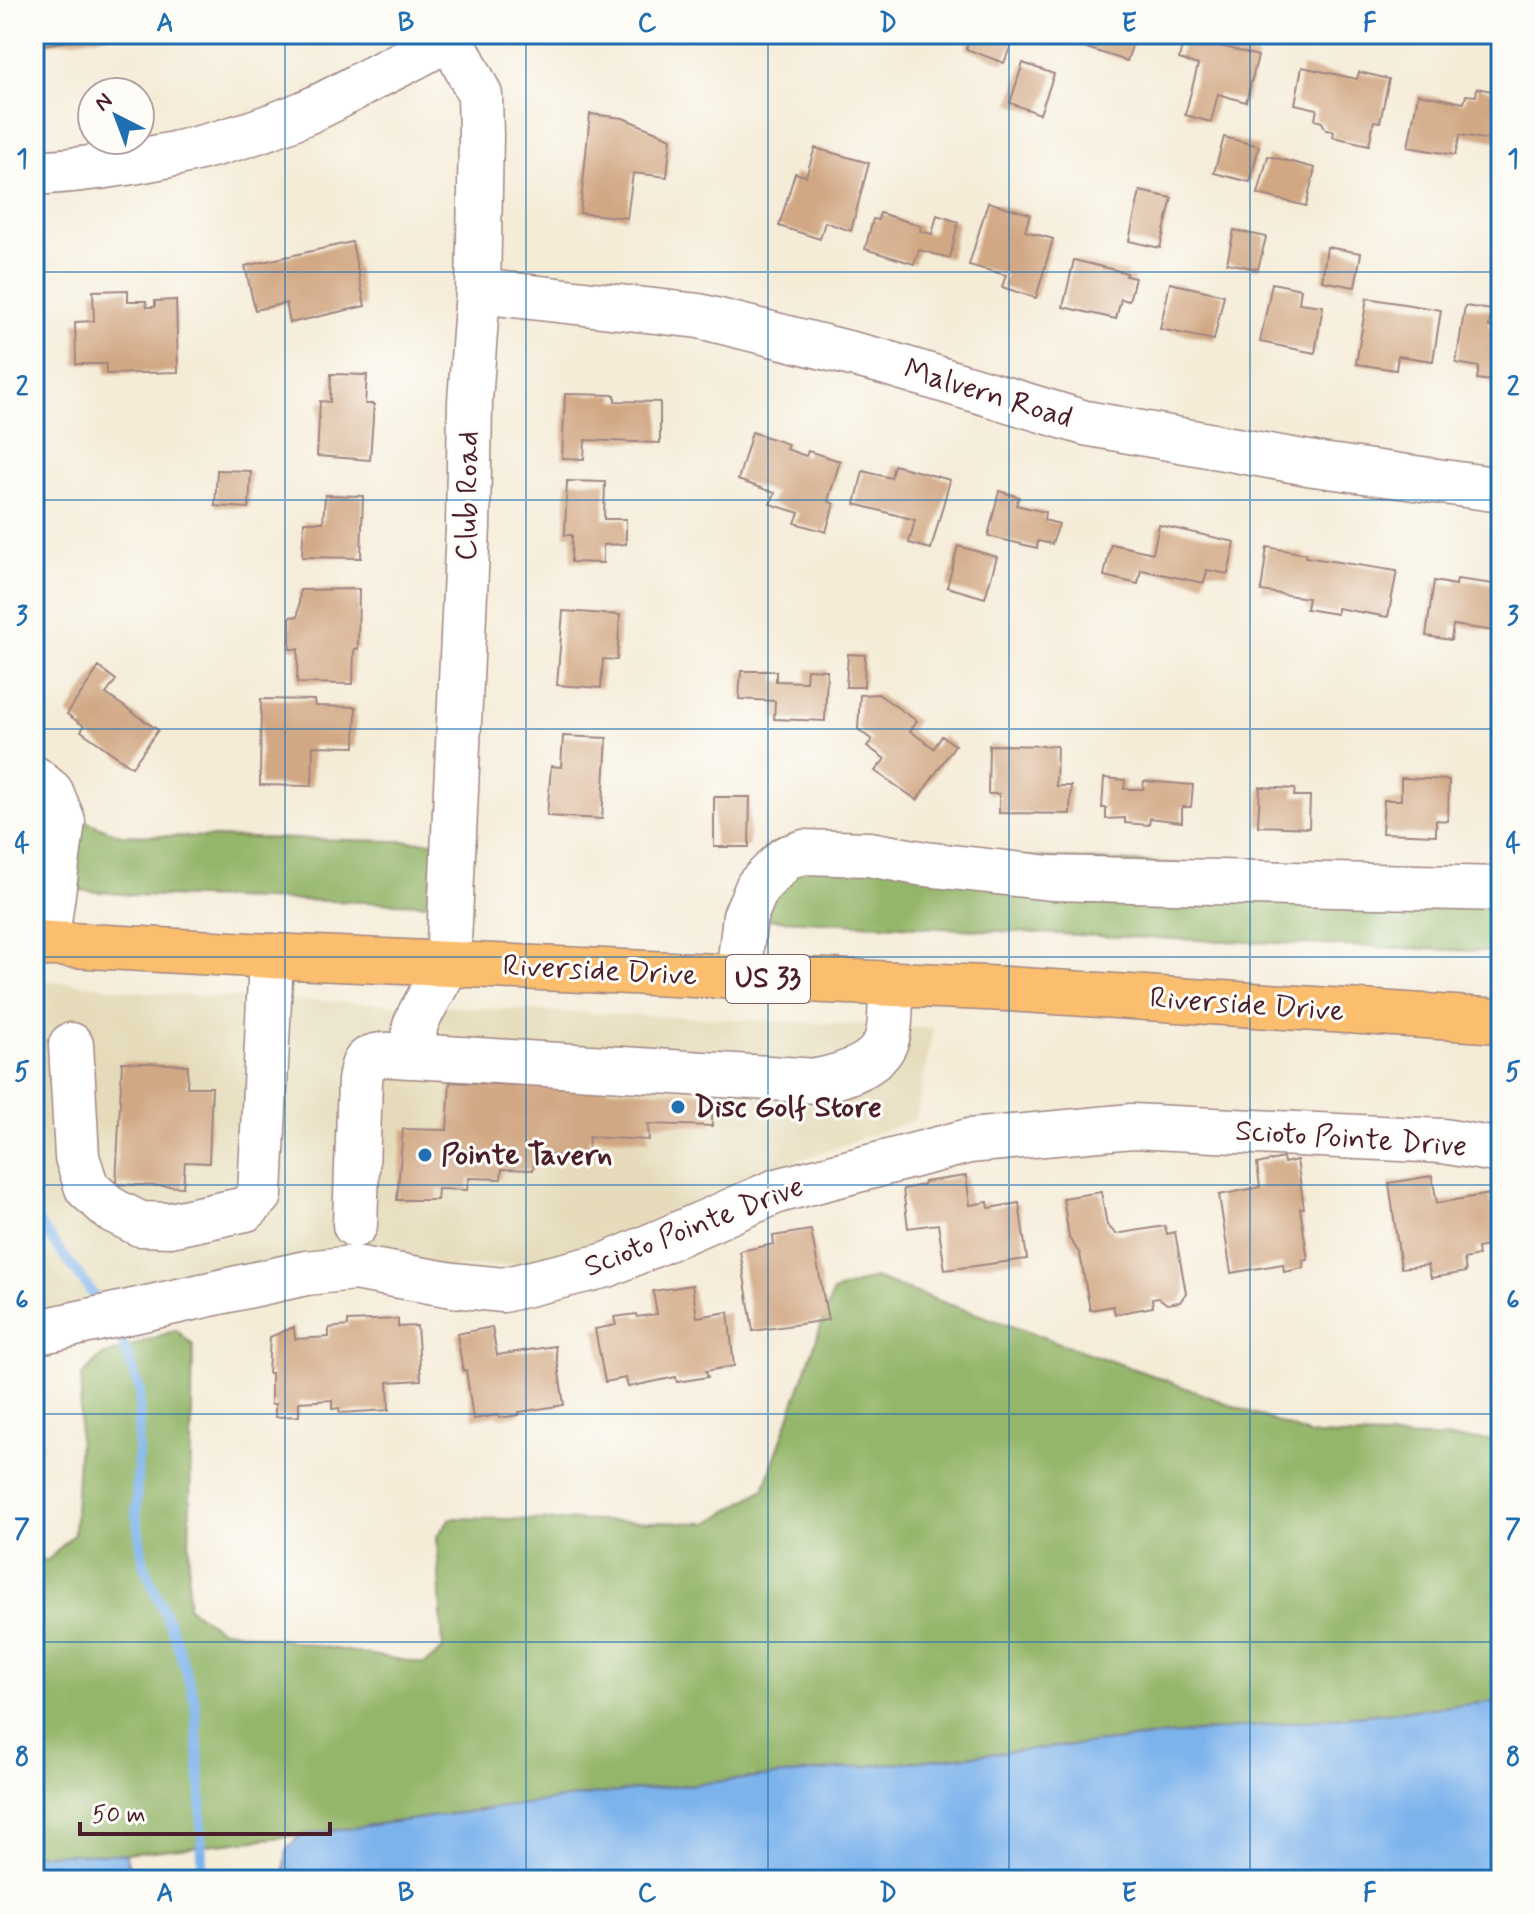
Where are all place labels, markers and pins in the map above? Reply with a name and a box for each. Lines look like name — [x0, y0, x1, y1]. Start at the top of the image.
place label: Disc Golf Store — [694, 1088, 882, 1127]
marker: Disc Golf Store — [669, 1098, 687, 1116]
place label: Pointe Tavern — [441, 1136, 612, 1175]
marker: Pointe Tavern — [416, 1146, 434, 1164]

